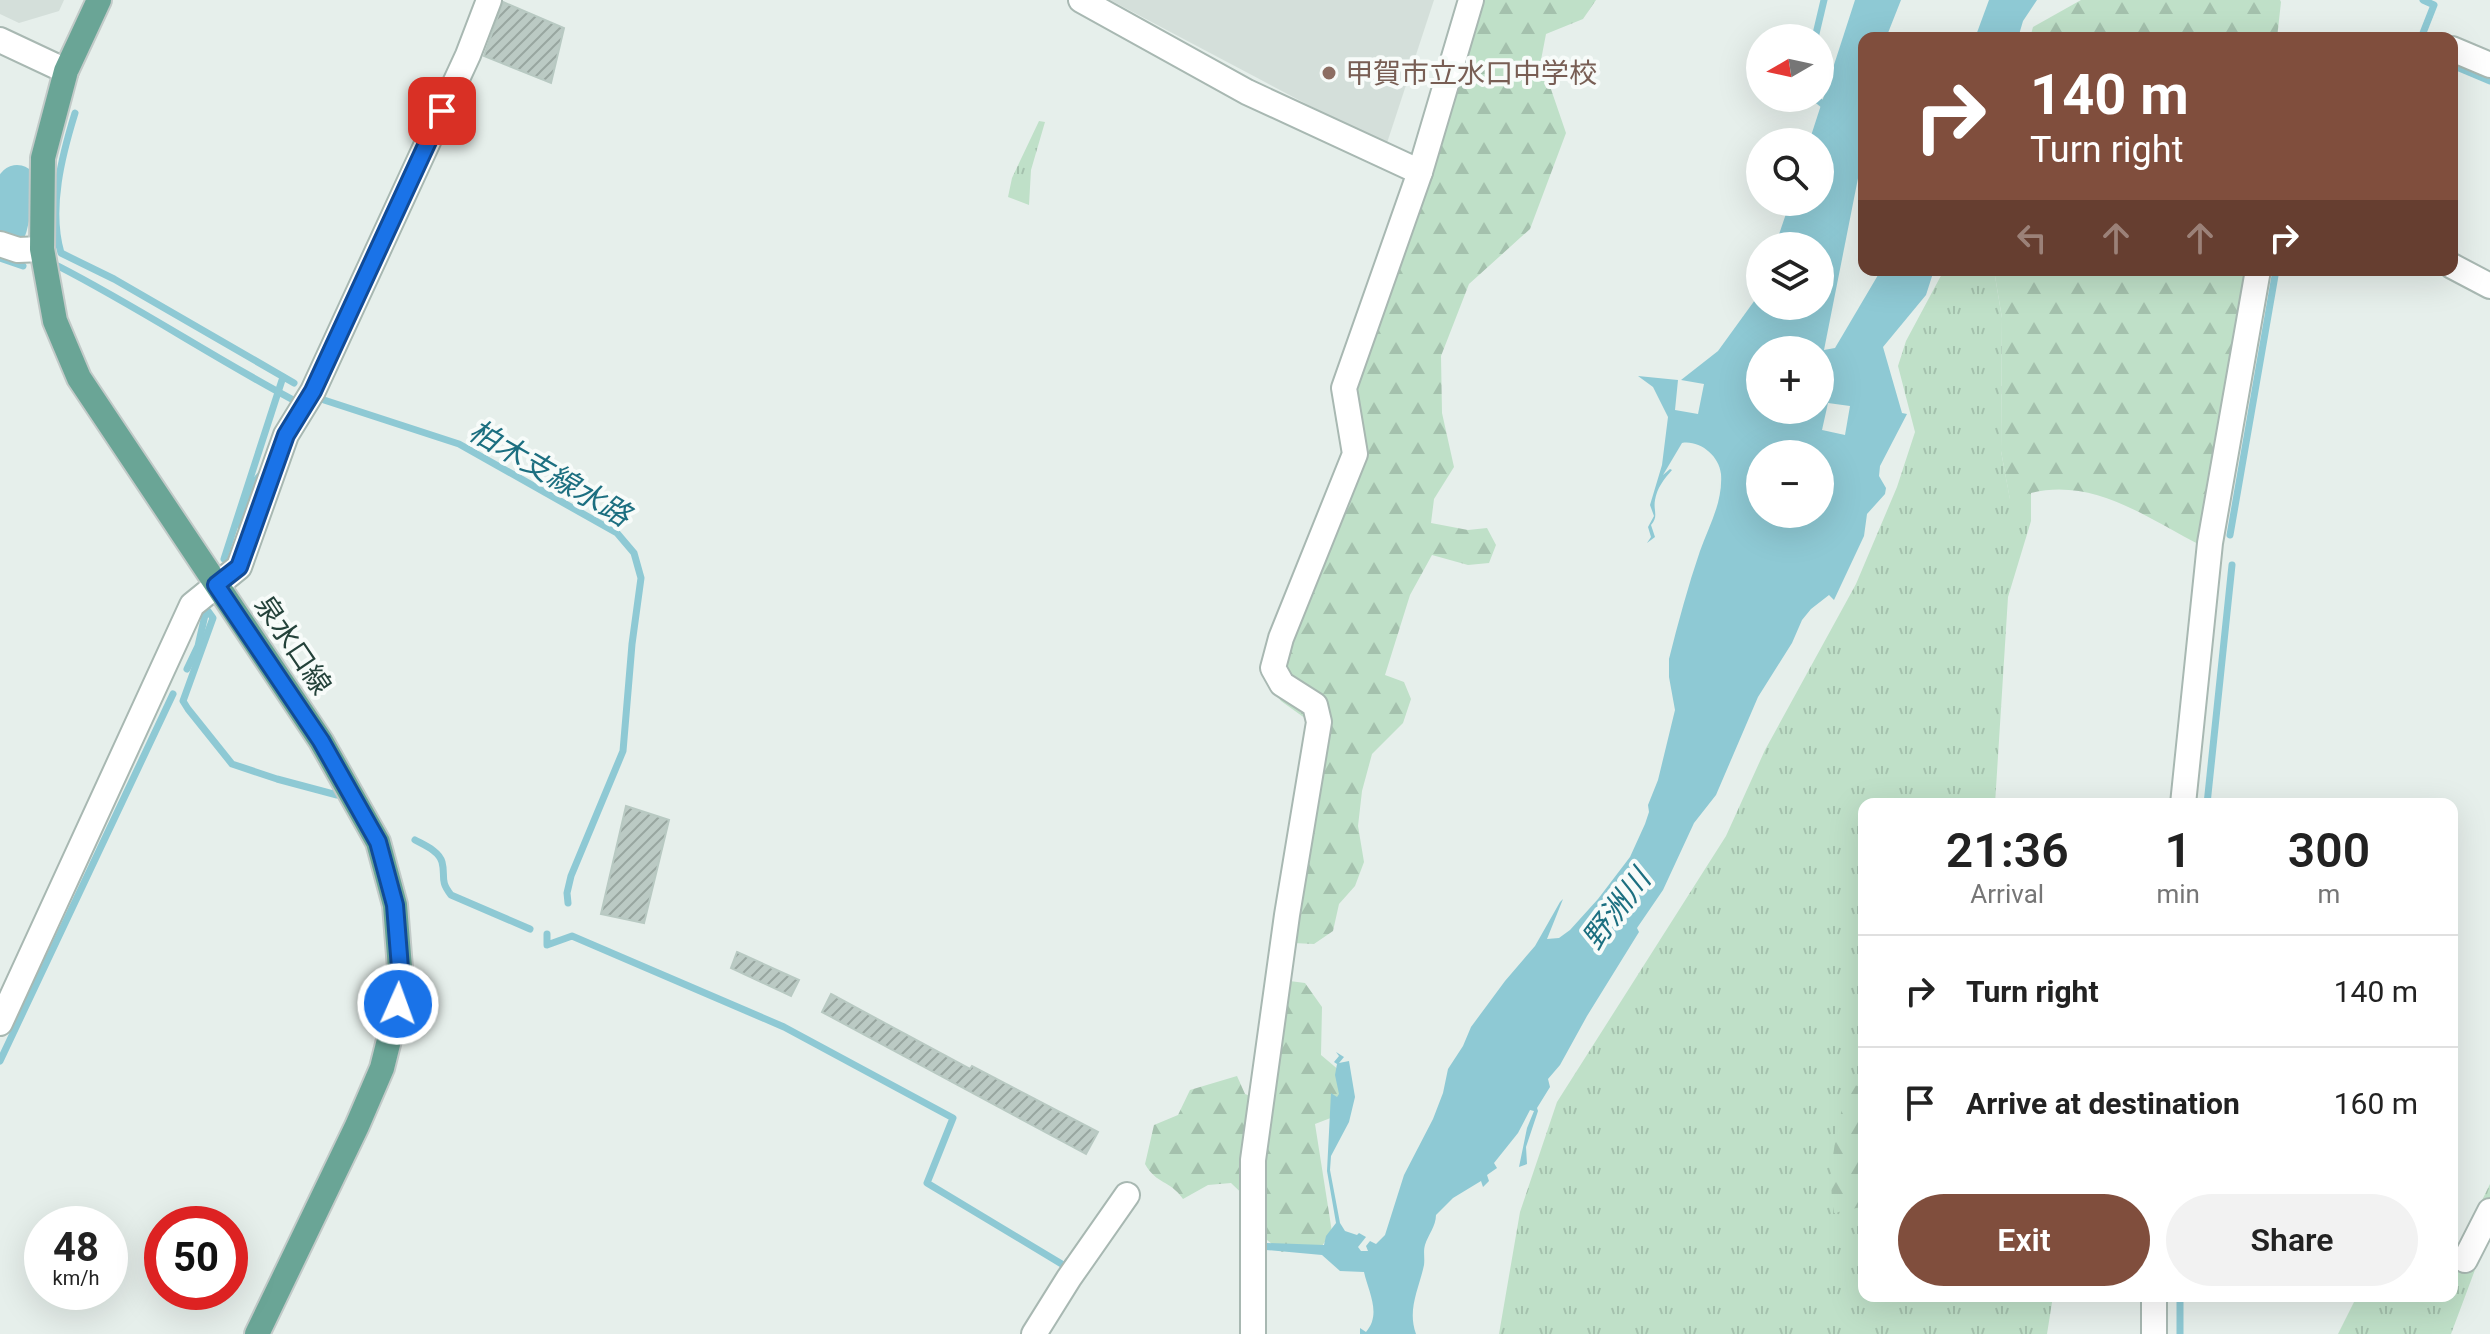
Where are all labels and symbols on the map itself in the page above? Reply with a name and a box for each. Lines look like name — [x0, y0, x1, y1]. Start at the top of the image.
north arrow — [1746, 24, 1834, 112]
place label: 甲賀市立水口中学校 — [1345, 57, 1597, 90]
marker: 甲賀市立水口中学校 — [1320, 64, 1338, 82]
pin — [408, 77, 476, 145]
water label: 柏木支線水路 — [463, 413, 639, 535]
street label: 泉水口線 — [248, 589, 338, 701]
water label: 野洲川 — [1575, 860, 1659, 955]
position arrow — [356, 962, 440, 1046]
speed limit sign: 50 — [144, 1206, 248, 1310]

